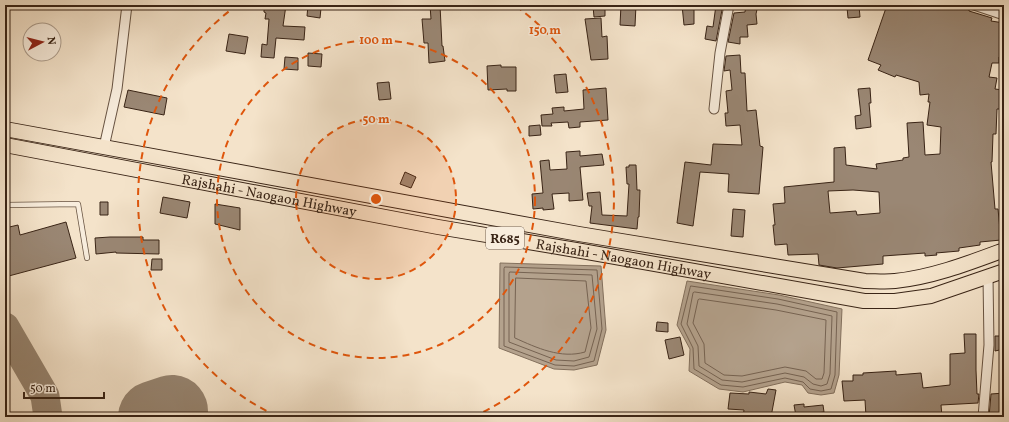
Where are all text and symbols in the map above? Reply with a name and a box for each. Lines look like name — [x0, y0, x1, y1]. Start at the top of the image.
north arrow — [22, 22, 62, 62]
text: 150 m — [529, 23, 561, 39]
text: 100 m — [359, 33, 393, 49]
text: N — [43, 36, 58, 46]
text: 50 m — [362, 112, 390, 128]
street label: Rajshahi - Naogaon Highway — [180, 171, 358, 222]
centre of rings — [369, 192, 383, 206]
road number: R685 — [486, 227, 524, 249]
street label: Rajshahi - Naogaon Highway — [534, 235, 713, 285]
scale bar — [24, 374, 104, 400]
text: 50 m — [30, 381, 56, 397]

